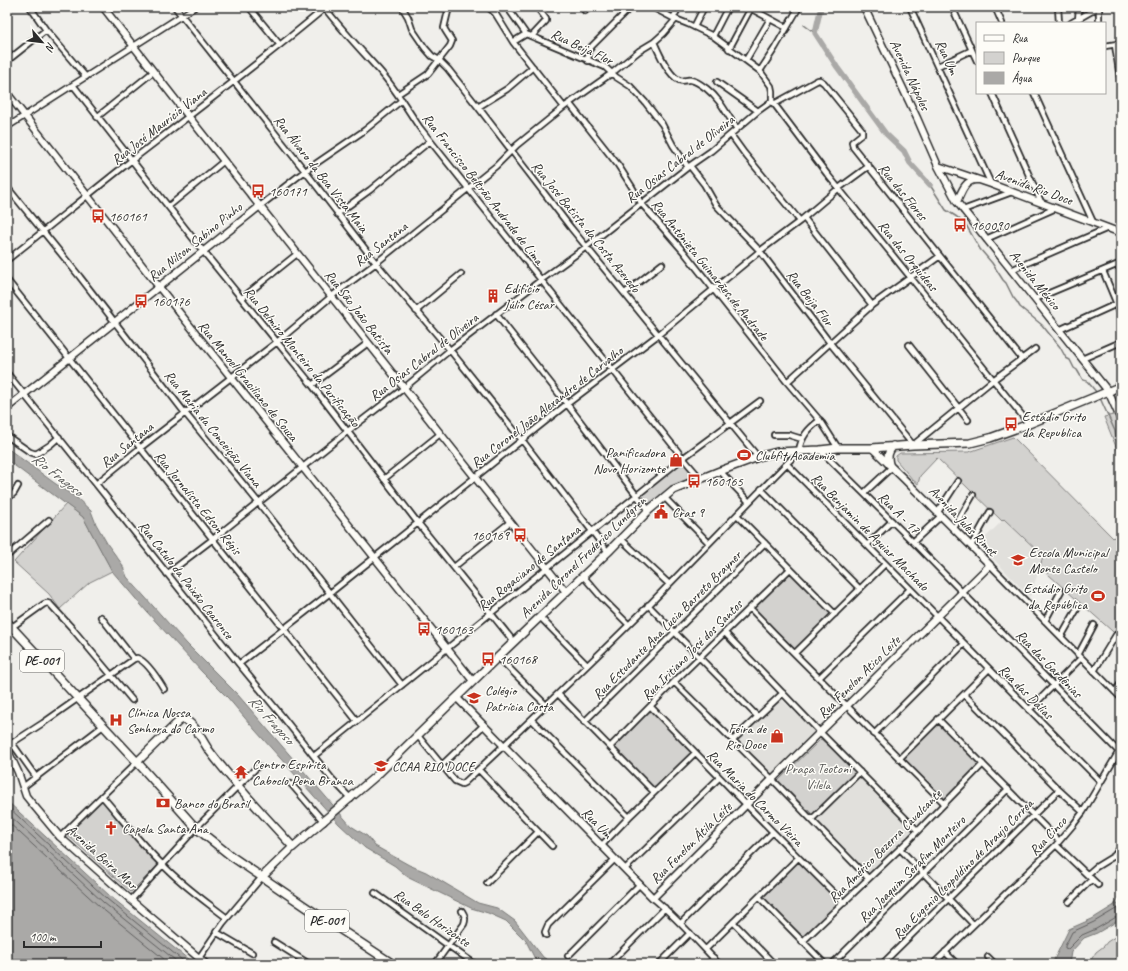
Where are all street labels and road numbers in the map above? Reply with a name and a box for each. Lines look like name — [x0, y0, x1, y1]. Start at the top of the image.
street label: Rua Beija Flor — [548, 25, 617, 69]
street label: Avenida Nápoles — [886, 37, 934, 114]
street label: Rua Um — [932, 37, 963, 78]
street label: Rua José Maurício Viana — [108, 83, 211, 168]
street label: Rua Francisco Beltrão Andrade de Lima — [419, 110, 548, 269]
street label: Rua Osias Cabral de Oliveira — [622, 111, 739, 207]
street label: Rua Álvaro da Boa Vista Maia — [270, 112, 372, 236]
street label: Rua José Batista da Costa Azevedo — [528, 158, 645, 297]
street label: Rua das Flores — [875, 160, 932, 225]
street label: Avenida Rio Doce — [993, 165, 1076, 209]
street label: Rua Antônieta Guimarães de Andrade — [648, 196, 773, 345]
street label: Rua Nilson Sabino Pinho — [144, 198, 246, 285]
street label: Rua Santana — [351, 217, 412, 270]
street label: Rua das Orquídeas — [874, 217, 942, 296]
street label: Avenida México — [1006, 247, 1065, 315]
street label: Rua São João Batista — [321, 267, 398, 358]
street label: Rua Beija Flor — [783, 267, 838, 330]
street label: Rua Delmiro Monteiro da Purificação — [240, 284, 364, 431]
street label: Rua Osias Cabral de Oliveira — [366, 309, 483, 405]
street label: Rua Manoel Graciliano de Souza — [194, 318, 303, 446]
street label: Rua Coronel João Alexandre de Carvalho — [468, 341, 628, 472]
street label: Rua Maria da Conceição Viana — [161, 367, 266, 492]
street label: Rua Santana — [97, 418, 158, 471]
street label: Rua Jornalista Edson Régis — [151, 448, 246, 559]
street label: Rua Benjamin de Aguiar Machado — [808, 470, 933, 595]
street label: Avenida Jules Rimet — [925, 482, 1002, 561]
street label: Rua A - 17 — [875, 489, 924, 538]
street label: Avenida Coronel Frederico Lundgren — [517, 492, 650, 622]
street label: Rua Catulo da Paixão Cearense — [135, 518, 238, 643]
street label: Rua Rogaciano de Santana — [474, 521, 585, 615]
street label: Rua Estudante Ana Lucia Barreto Brayner — [589, 546, 746, 703]
street label: Rua Iritiano José dos Santos — [638, 595, 747, 704]
street label: Rua das Gardênias — [1012, 626, 1087, 702]
street label: Rua Fenelon Atico Leite — [814, 631, 905, 722]
road number: PE-001 — [20, 650, 64, 672]
street label: Rua das Dálias — [995, 661, 1058, 724]
street label: Rua Maria do Carmo Vieira — [703, 746, 808, 851]
street label: Rua Américo Bezerra Cavalcante — [825, 785, 946, 906]
street label: Rua Eugenio Leopoldino de Araujo Correa — [889, 794, 1038, 943]
street label: Rua Fenelon Átila Leite — [647, 798, 736, 887]
street label: Rua Um — [578, 804, 617, 843]
street label: Rua Joaquim Serafim Monteiro — [855, 811, 970, 926]
street label: Rua Cinco — [1026, 812, 1071, 859]
street label: Avenida Beira Mar — [63, 821, 142, 894]
street label: Rua Belo Horizonte — [391, 886, 475, 951]
road number: PE-001 — [305, 910, 349, 932]

